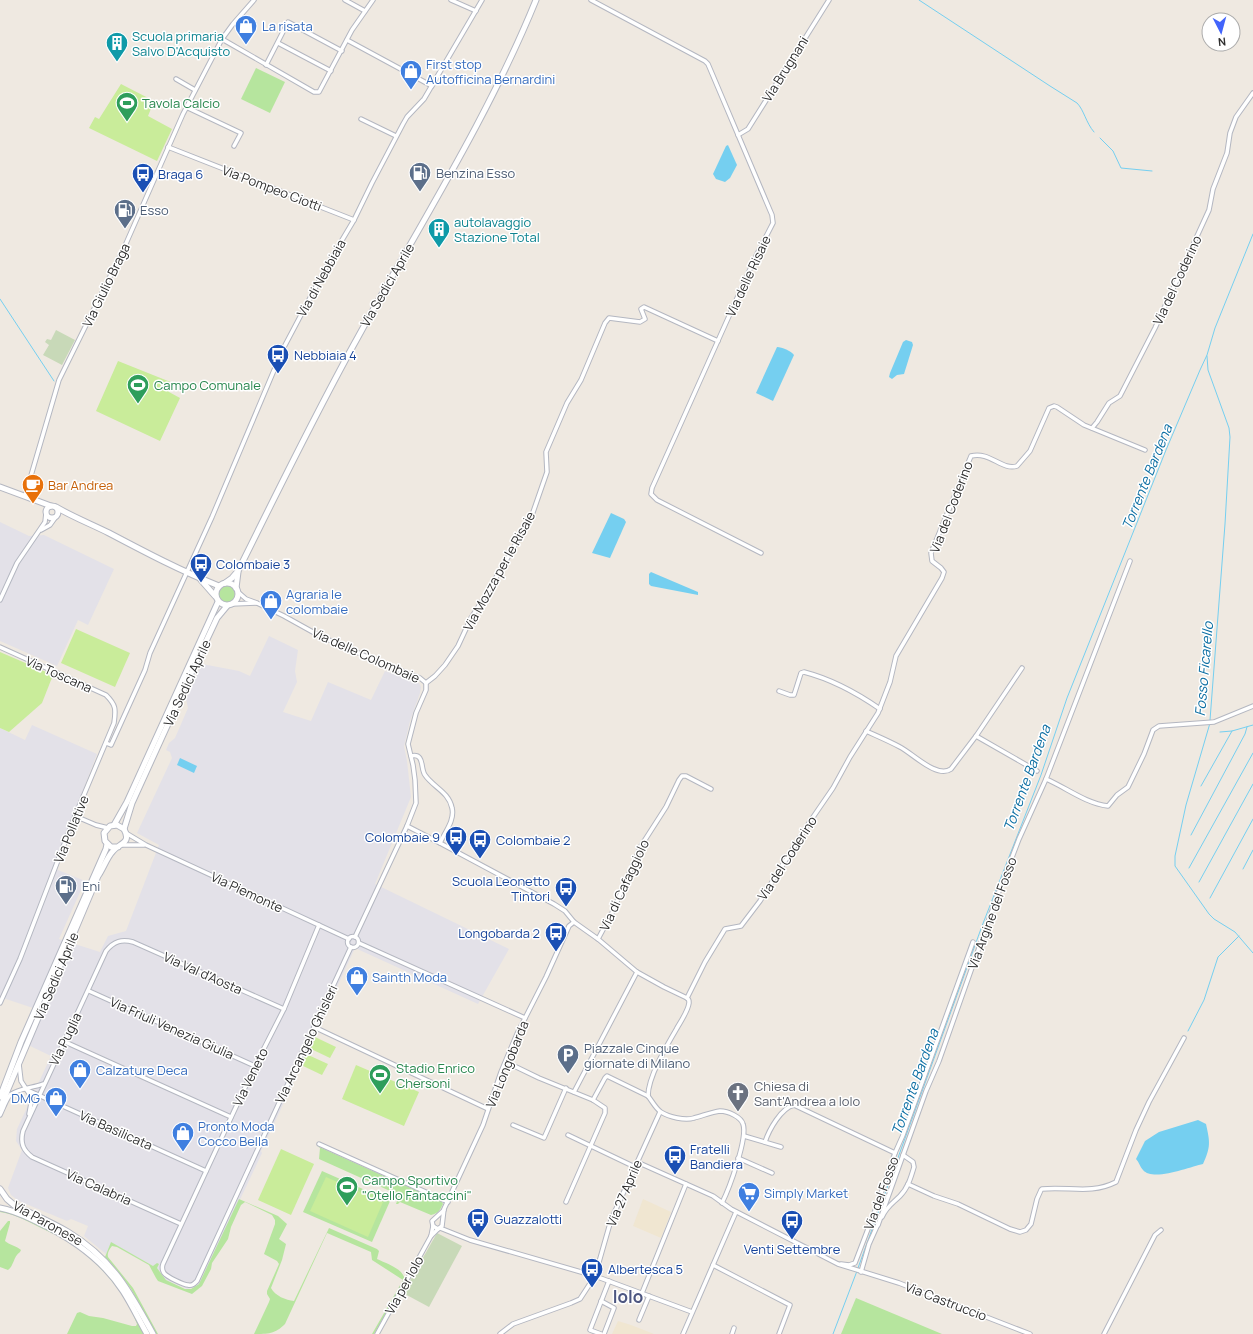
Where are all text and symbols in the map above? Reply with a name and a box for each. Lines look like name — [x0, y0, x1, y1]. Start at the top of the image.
north arrow — [1201, 12, 1241, 52]
shop icon: La risata — [233, 13, 259, 46]
place label: La risata — [262, 17, 313, 35]
place label: Scuola primaria Salvo D'Acquisto — [132, 27, 231, 60]
building icon: Scuola primaria Salvo D'Acquisto — [104, 30, 130, 63]
street label: Via Brugnani — [758, 33, 812, 105]
text: N — [1217, 35, 1227, 50]
place label: First stop Autofficina Bernardini — [426, 55, 555, 88]
shop icon: First stop Autofficina Bernardini — [398, 58, 424, 91]
sports icon: Tavola Calcio — [114, 90, 140, 123]
place label: Tavola Calcio — [142, 94, 220, 112]
fuel station icon: Benzina Esso — [407, 160, 433, 193]
bus stop icon: Braga 6 — [130, 161, 156, 194]
street label: Via Pompeo Ciotti — [220, 161, 324, 215]
place label: Benzina Esso — [436, 164, 516, 182]
place label: Braga 6 — [158, 165, 203, 183]
fuel station icon: Esso — [112, 197, 138, 230]
place label: Esso — [140, 201, 169, 219]
place label: autolavaggio Stazione Total — [454, 213, 540, 246]
building icon: autolavaggio Stazione Total — [426, 216, 452, 249]
street label: Via delle Risaie — [721, 232, 775, 320]
street label: Via del Coderino — [1148, 232, 1206, 328]
street label: Via di Nebbiaia — [292, 236, 350, 320]
street label: Via Giulio Braga — [78, 240, 134, 330]
street label: Via Sedici Aprile — [356, 240, 418, 330]
bus stop icon: Nebbiaia 4 — [265, 342, 291, 375]
place label: Nebbiaia 4 — [294, 346, 357, 364]
sports icon: Campo Comunale — [125, 372, 151, 405]
place label: Campo Comunale — [154, 376, 261, 394]
water label: Torrente Bardena — [1117, 420, 1177, 532]
street label: Via del Coderino — [925, 458, 977, 555]
cafe icon: Bar Andrea — [20, 472, 46, 505]
place label: Bar Andrea — [48, 476, 113, 494]
street label: Via Mozza per le Risaie — [459, 508, 539, 634]
bus stop icon: Colombaie 3 — [188, 551, 214, 584]
place label: Colombaie 3 — [216, 555, 290, 573]
place label: Agraria le colombaie — [286, 585, 348, 618]
shop icon: Agraria le colombaie — [258, 588, 284, 621]
water label: Fosso Ficarello — [1190, 620, 1217, 717]
street label: Via delle Colombaie — [309, 623, 423, 687]
street label: Via Sedici Aprile — [159, 636, 215, 729]
street label: Via Toscana — [23, 651, 95, 697]
water label: Torrente Bardena — [999, 721, 1055, 834]
street label: Via Pollative — [49, 792, 93, 865]
street label: Via del Coderino — [753, 812, 821, 903]
bus stop icon: Colombaie 9 — [443, 824, 469, 857]
bus stop icon: Colombaie 2 — [467, 827, 493, 860]
place label: Colombaie 9 — [365, 828, 440, 846]
place label: Colombaie 2 — [496, 831, 570, 849]
street label: Via di Cafaggiolo — [595, 836, 653, 934]
street label: Via Argine del Fosso — [963, 854, 1021, 972]
street label: Via Piemonte — [208, 867, 286, 917]
place label: Scuola Leonetto Tintori — [452, 872, 550, 905]
fuel station icon: Eni — [53, 873, 79, 906]
bus stop icon: Scuola Leonetto Tintori — [553, 875, 579, 908]
place label: Eni — [82, 877, 100, 895]
bus stop icon: Longobarda 2 — [543, 920, 569, 953]
place label: Longobarda 2 — [458, 924, 540, 942]
street label: Via Sedici Aprile — [29, 929, 83, 1023]
street label: Via Val d'Aosta — [161, 948, 245, 998]
shop icon: Sainth Moda — [344, 964, 370, 997]
place label: Sainth Moda — [372, 968, 447, 986]
street label: Via Arcangelo Ghisleri — [271, 982, 341, 1106]
street label: Via Friuli Venezia Giulia — [107, 993, 237, 1063]
street label: Via Puglia — [44, 1009, 86, 1069]
street label: Via Longobarda — [481, 1018, 533, 1110]
water label: Torrente Bardena — [887, 1025, 943, 1138]
place label: Piazzale Cinque giornate di Milano — [584, 1039, 690, 1072]
parking icon: Piazzale Cinque giornate di Milano — [555, 1042, 581, 1075]
street label: Via Veneto — [228, 1045, 272, 1109]
shop icon: Calzature Deca — [67, 1057, 93, 1090]
place label: Stadio Enrico Chersoni — [396, 1059, 475, 1092]
place label: Calzature Deca — [96, 1061, 188, 1079]
sports icon: Stadio Enrico Chersoni — [367, 1062, 393, 1095]
place label: Chiesa di Sant'Andrea a Iolo — [754, 1077, 860, 1110]
church icon: Chiesa di Sant'Andrea a Iolo — [725, 1080, 751, 1113]
shop icon: DMG — [43, 1085, 69, 1118]
place label: DMG — [11, 1089, 40, 1107]
street label: Via Basilicata — [77, 1106, 155, 1154]
place label: Pronto Moda Cocco Bella — [198, 1117, 275, 1150]
shop icon: Pronto Moda Cocco Bella — [170, 1120, 196, 1153]
place label: Fratelli Bandiera — [690, 1140, 743, 1173]
bus stop icon: Fratelli Bandiera — [662, 1143, 688, 1176]
street label: Via del Fosso — [859, 1154, 903, 1232]
street label: Via 27 Aprile — [602, 1156, 646, 1229]
street label: Via Calabria — [63, 1165, 135, 1209]
place label: Campo Sportivo "Otello Fantaccini" — [362, 1171, 472, 1204]
sports icon: Campo Sportivo "Otello Fantaccini" — [334, 1174, 360, 1207]
supermarket icon: Simply Market — [736, 1180, 762, 1213]
place label: Simply Market — [764, 1184, 848, 1202]
street label: Via Paronese — [10, 1196, 86, 1250]
bus stop icon: Guazzalotti — [465, 1206, 491, 1239]
bus stop icon: Venti Settembre — [779, 1208, 805, 1241]
place label: Guazzalotti — [494, 1210, 562, 1228]
place label: Venti Settembre — [744, 1240, 841, 1258]
street label: Via per Iolo — [380, 1252, 428, 1318]
bus stop icon: Albertesca 5 — [579, 1256, 605, 1289]
place label: Albertesca 5 — [608, 1260, 683, 1278]
street label: Via Castruccio — [903, 1277, 990, 1325]
district label: Iolo — [613, 1285, 643, 1308]

